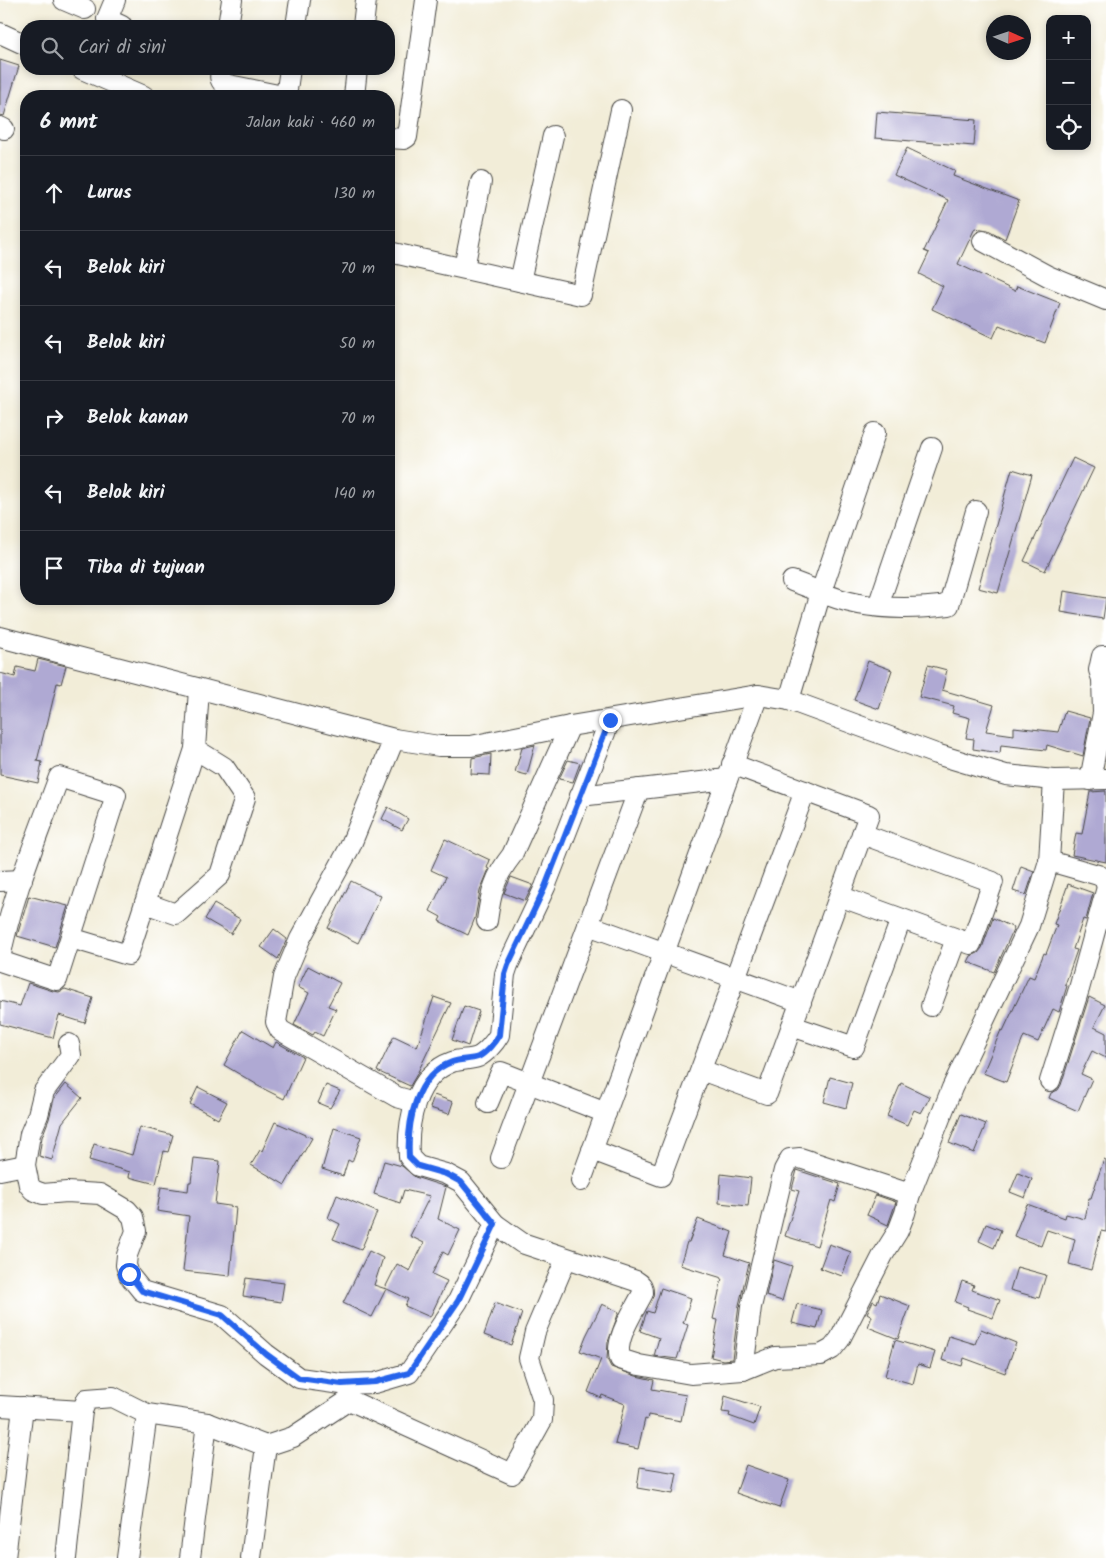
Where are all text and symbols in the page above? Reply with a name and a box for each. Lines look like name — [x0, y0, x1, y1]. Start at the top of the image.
north arrow — [986, 15, 1031, 60]
map controls — [1046, 15, 1091, 150]
button: + — [1046, 15, 1091, 60]
search box — [20, 20, 395, 75]
text: Cari di sini — [78, 33, 166, 63]
icon: search — [38, 34, 66, 62]
button: − — [1046, 60, 1091, 105]
button: locate — [1046, 105, 1091, 150]
text: 6 mnt — [40, 106, 98, 139]
text: Jalan kaki · 460 m — [246, 110, 375, 135]
text: Lurus — [87, 178, 132, 208]
icon: ahead — [40, 179, 68, 207]
text: 130 m — [334, 181, 375, 206]
text: Belok kiri — [87, 253, 165, 283]
icon: left — [40, 254, 68, 282]
text: 70 m — [340, 256, 375, 281]
text: Belok kiri — [87, 328, 165, 358]
icon: left — [40, 329, 68, 357]
text: 50 m — [339, 331, 375, 356]
text: Belok kanan — [87, 403, 188, 433]
icon: right — [40, 404, 68, 432]
text: 70 m — [340, 406, 375, 431]
text: Belok kiri — [87, 478, 165, 508]
icon: left — [40, 479, 68, 507]
text: 140 m — [334, 481, 375, 506]
text: Tiba di tujuan — [87, 553, 205, 583]
icon: arrive — [40, 554, 68, 582]
route end — [599, 709, 622, 732]
route start — [118, 1263, 141, 1286]

